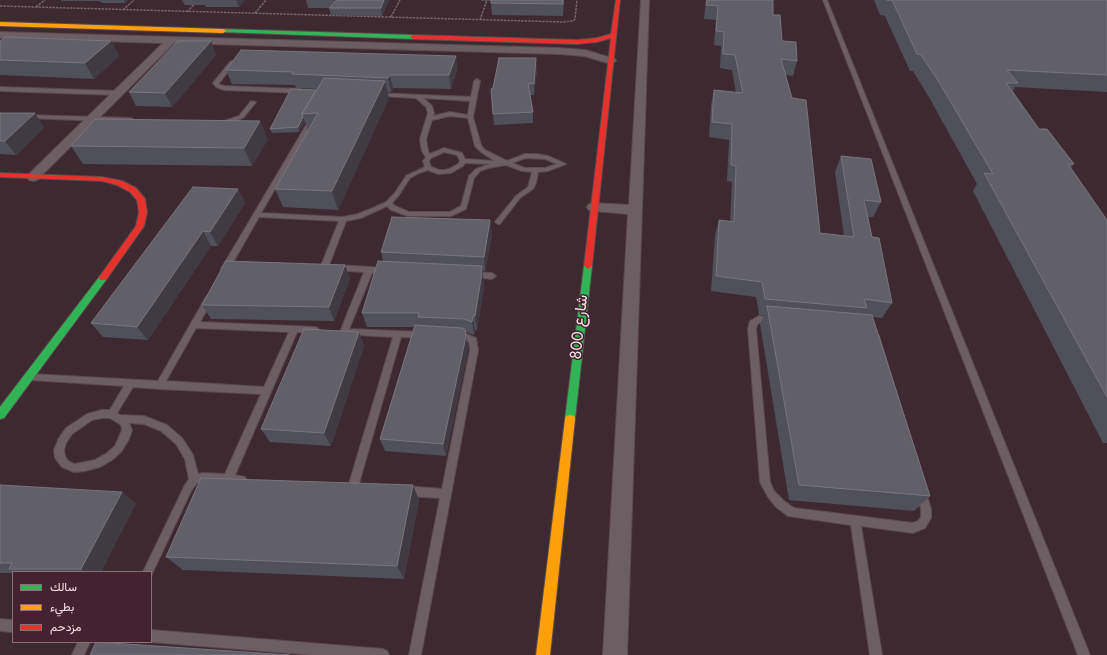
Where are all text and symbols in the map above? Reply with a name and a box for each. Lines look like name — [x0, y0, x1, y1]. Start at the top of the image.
street label: شارع 800 — [567, 294, 593, 360]
legend — [12, 571, 152, 643]
text: سالك — [50, 578, 77, 596]
text: بطيء — [50, 598, 74, 616]
text: مزدحم — [50, 618, 81, 636]

